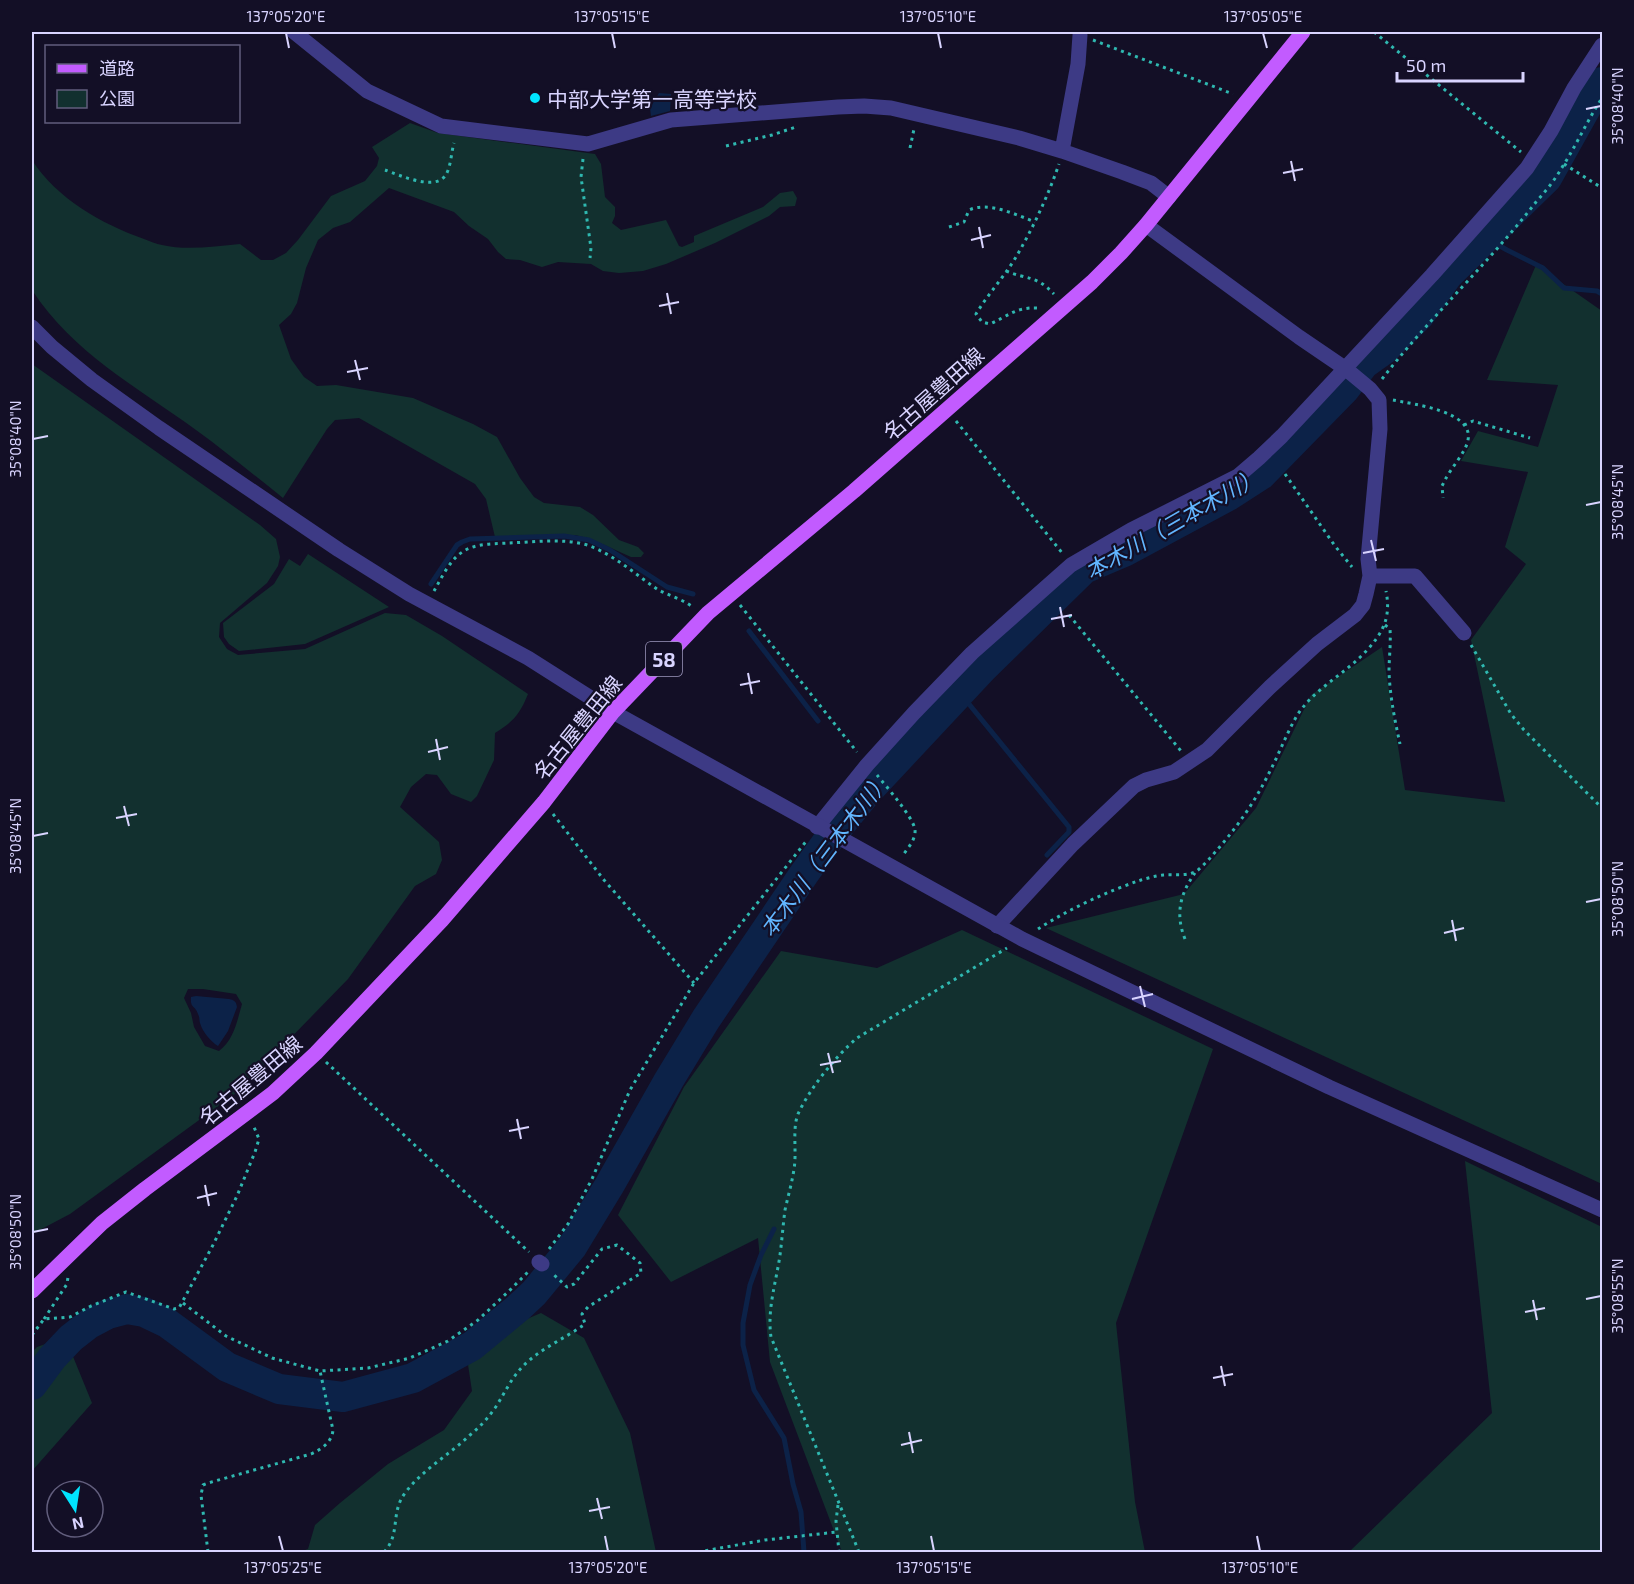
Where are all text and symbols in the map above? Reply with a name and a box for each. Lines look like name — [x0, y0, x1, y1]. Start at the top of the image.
text: 137°05'20"E — [247, 7, 325, 25]
text: 137°05'15"E — [574, 7, 650, 25]
text: 137°05'10"E — [900, 7, 976, 25]
text: 137°05'05"E — [1224, 7, 1302, 25]
legend — [45, 45, 240, 123]
scale bar — [1397, 45, 1523, 83]
text: 50 m — [1406, 54, 1446, 76]
text: 道路 — [99, 57, 135, 79]
text: 35°08'40"N — [1608, 68, 1626, 144]
place label: 中部大学第一高等学校 — [547, 86, 757, 111]
text: 公園 — [99, 87, 135, 109]
marker: 中部大学第一高等学校 — [528, 91, 542, 105]
street label: 名古屋豊田線 — [878, 342, 988, 444]
text: 35°08'40"N — [6, 401, 24, 477]
water label: 本木川（三本木川） — [1080, 462, 1264, 584]
text: 35°08'45"N — [1608, 464, 1626, 540]
road number: 58 — [646, 642, 682, 676]
street label: 名古屋豊田線 — [528, 670, 626, 784]
water label: 本木川（三本木川） — [754, 767, 894, 941]
text: 35°08'45"N — [6, 798, 24, 874]
text: 35°08'50"N — [1608, 861, 1626, 937]
street label: 名古屋豊田線 — [194, 1030, 306, 1130]
text: 35°08'50"N — [6, 1194, 24, 1270]
text: 35°08'55"N — [1608, 1258, 1626, 1334]
north arrow — [45, 1479, 105, 1539]
text: N — [71, 1514, 86, 1535]
text: 137°05'25"E — [244, 1558, 322, 1576]
text: 137°05'20"E — [569, 1558, 647, 1576]
text: 137°05'15"E — [896, 1558, 972, 1576]
text: 137°05'10"E — [1222, 1558, 1298, 1576]

